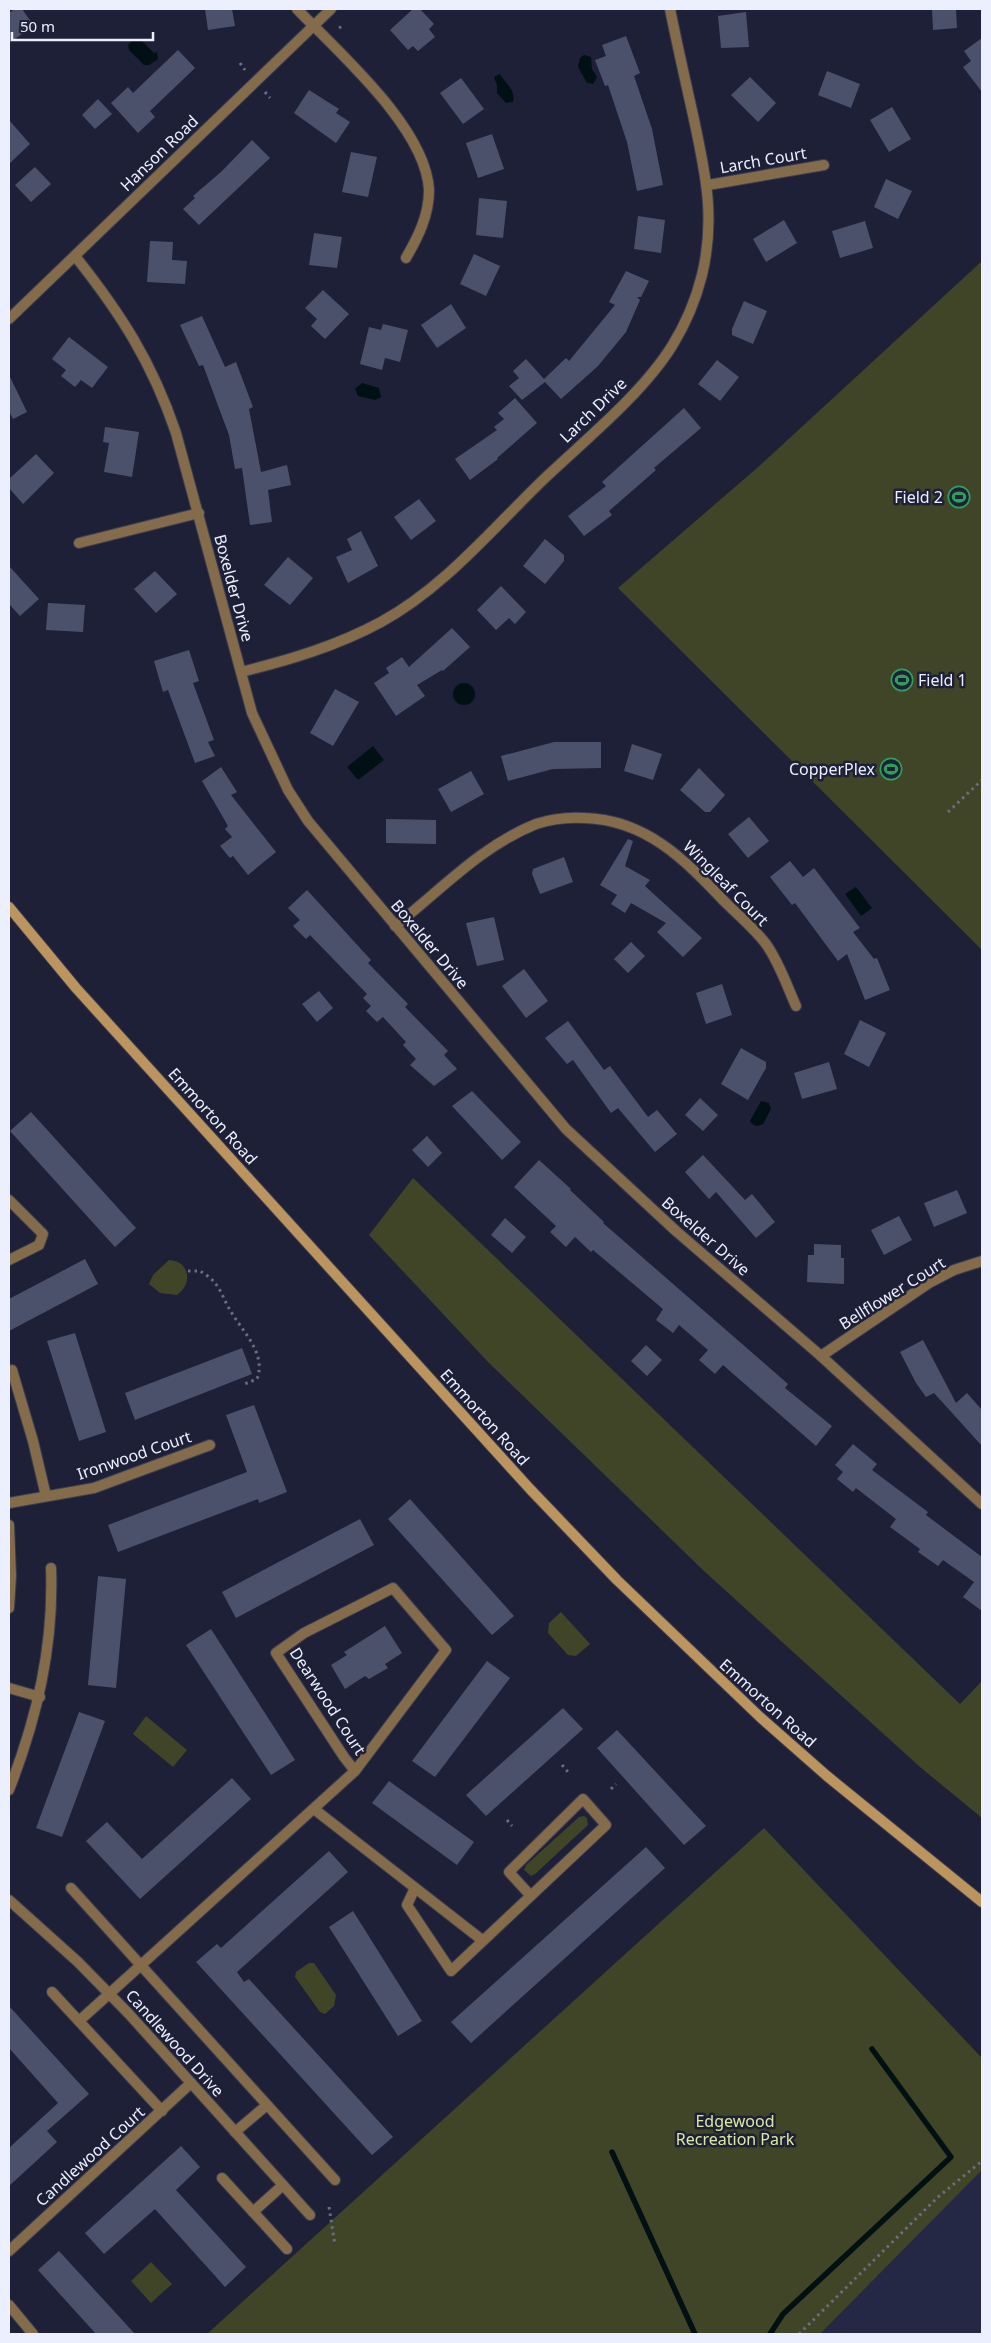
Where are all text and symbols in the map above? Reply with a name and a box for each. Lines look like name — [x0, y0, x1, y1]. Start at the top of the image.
scale bar — [12, 10, 154, 42]
text: 50 m — [20, 16, 55, 36]
street label: Hanson Road — [115, 110, 203, 196]
street label: Larch Court — [718, 142, 808, 178]
street label: Larch Drive — [555, 373, 631, 447]
sports icon: Field 2 — [947, 485, 971, 509]
place label: Field 2 — [894, 486, 943, 508]
street label: Boxelder Drive — [209, 532, 259, 644]
sports icon: Field 1 — [890, 668, 914, 692]
place label: Field 1 — [918, 669, 967, 691]
sports icon: CopperPlex — [879, 757, 903, 781]
place label: CopperPlex — [789, 758, 876, 780]
street label: Wingleaf Court — [678, 835, 774, 931]
street label: Boxelder Drive — [386, 895, 474, 993]
street label: Emmorton Road — [164, 1063, 262, 1169]
street label: Boxelder Drive — [657, 1192, 755, 1280]
street label: Bellflower Court — [835, 1251, 949, 1334]
street label: Emmorton Road — [436, 1364, 534, 1470]
street label: Ironwood Court — [74, 1425, 194, 1485]
street label: Dearwood Court — [285, 1643, 371, 1759]
street label: Emmorton Road — [715, 1654, 821, 1752]
street label: Candlewood Drive — [121, 1985, 229, 2101]
street label: Candlewood Court — [31, 2101, 149, 2211]
park label: Edgewood Recreation Park — [676, 2110, 795, 2150]

